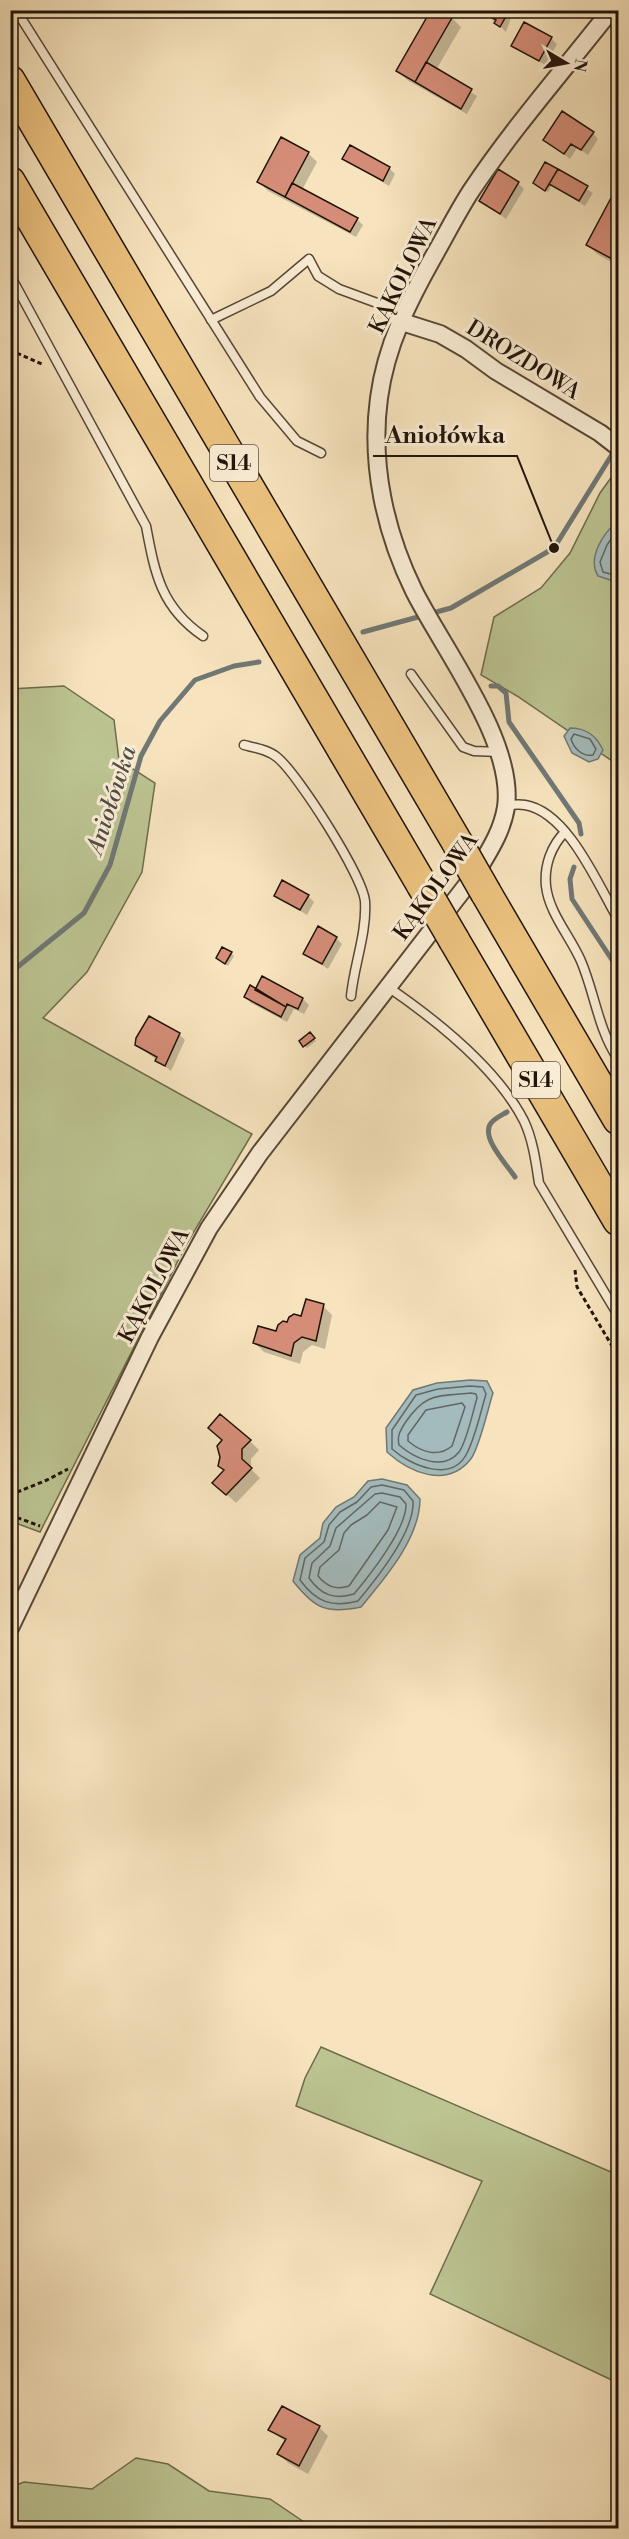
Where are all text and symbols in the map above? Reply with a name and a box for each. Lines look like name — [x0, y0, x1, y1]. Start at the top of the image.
north arrow — [536, 33, 596, 93]
text: N — [569, 57, 591, 74]
street label: KĄKOLOWA — [364, 212, 444, 338]
street label: DROZDOWA — [461, 315, 586, 407]
callout: Aniołówka — [373, 414, 517, 456]
text: Aniołówka — [384, 421, 506, 451]
road number: S14 — [210, 445, 258, 481]
water label: Aniołówka — [79, 742, 144, 861]
street label: KĄKOLOWA — [388, 827, 485, 946]
road number: S14 — [512, 1062, 560, 1098]
street label: KĄKOLOWA — [113, 1223, 196, 1348]

